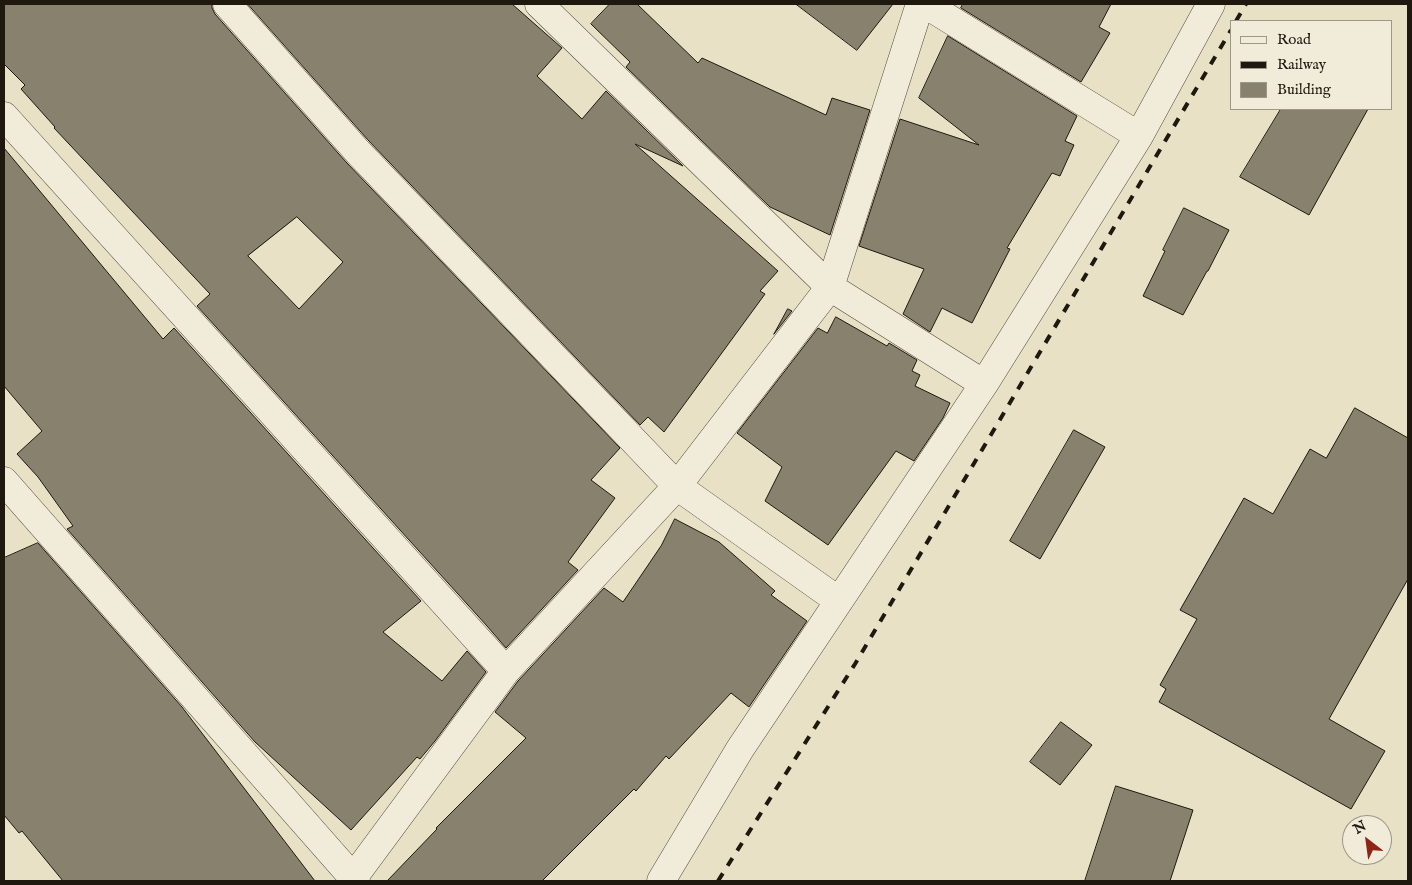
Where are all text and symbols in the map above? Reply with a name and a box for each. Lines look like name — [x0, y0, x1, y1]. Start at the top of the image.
legend — [1230, 20, 1392, 110]
text: Road — [1277, 30, 1311, 49]
text: Railway — [1277, 55, 1326, 74]
text: Building — [1277, 80, 1331, 99]
north arrow — [1342, 815, 1392, 865]
text: N — [1350, 817, 1370, 839]

